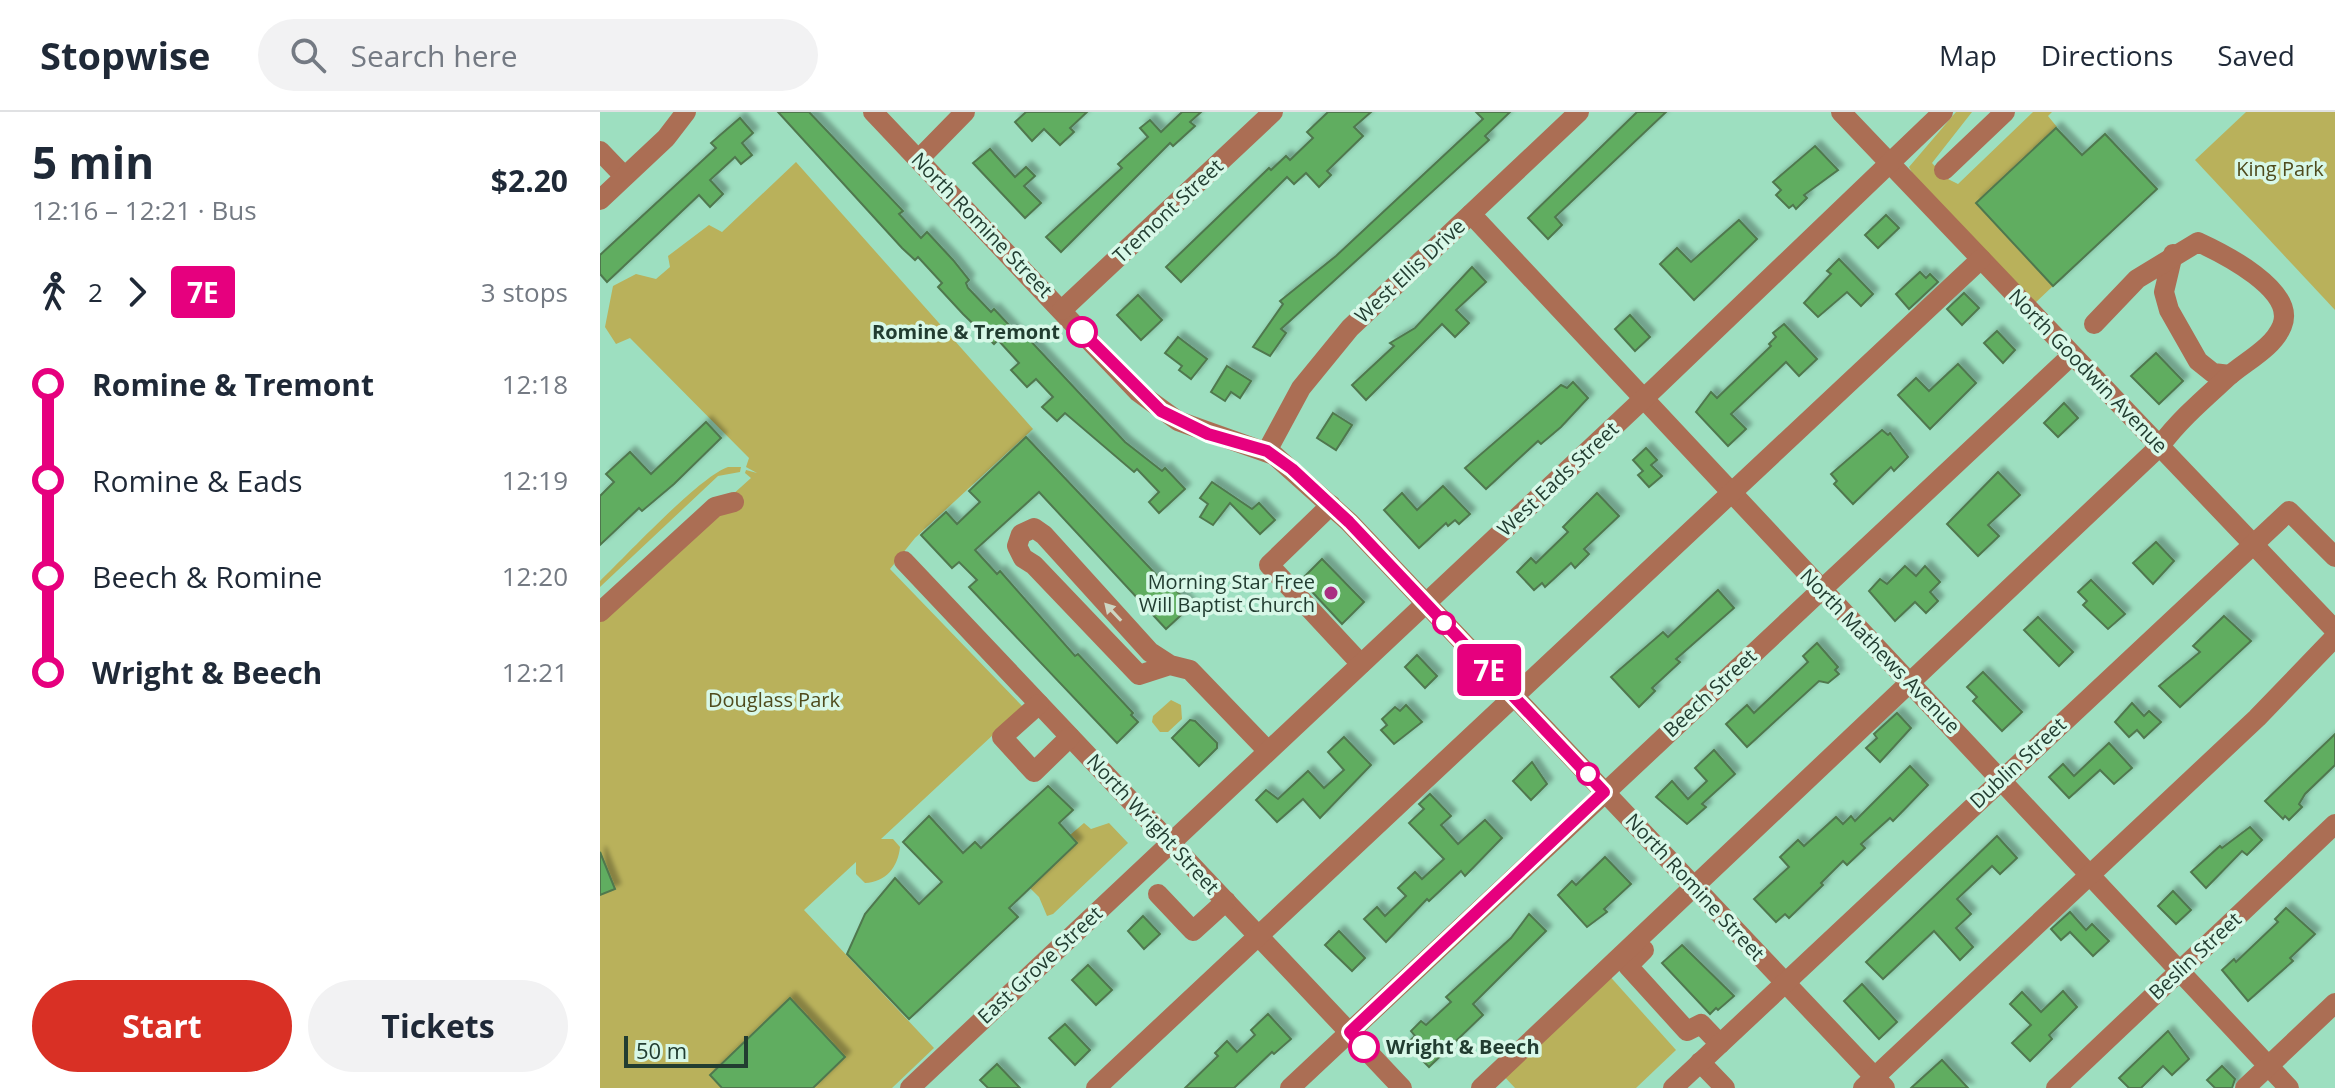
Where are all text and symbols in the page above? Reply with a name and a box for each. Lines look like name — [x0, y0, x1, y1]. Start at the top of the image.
search box — [258, 19, 818, 91]
text: Stopwise — [40, 29, 210, 81]
icon: search — [286, 33, 330, 77]
text: Search here — [350, 35, 518, 76]
text: Map — [1939, 36, 1997, 74]
text: Directions — [2041, 36, 2173, 74]
text: Saved — [2217, 36, 2295, 74]
text: 5 min — [32, 132, 154, 192]
street label: North Romine Street — [906, 146, 1059, 303]
street label: Tremont Street — [1107, 153, 1229, 269]
park label: King Park — [2236, 155, 2324, 182]
text: $2.20 — [491, 160, 568, 201]
text: 12:16 – 12:21 · Bus — [32, 192, 257, 228]
street label: West Ellis Drive — [1349, 213, 1471, 329]
icon: walk — [32, 270, 76, 314]
icon: forward — [115, 270, 159, 314]
text: 7E — [187, 273, 219, 311]
text: 2 — [88, 274, 103, 310]
text: 3 stops — [481, 274, 568, 310]
street label: North Goodwin Avenue — [2003, 283, 2174, 459]
marker: Romine & Tremont — [1067, 317, 1097, 347]
place label: Romine & Tremont — [872, 318, 1060, 345]
text: Romine & Tremont — [92, 364, 374, 405]
text: 12:18 — [502, 366, 568, 402]
street label: West Eads Street — [1491, 415, 1624, 542]
text: Romine & Eads — [92, 460, 303, 501]
text: 12:19 — [502, 462, 568, 498]
text: Beech & Romine — [92, 556, 322, 597]
text: 12:20 — [502, 558, 568, 594]
street label: North Mathews Avenue — [1794, 562, 1966, 739]
place label: Morning Star Free Will Baptist Church — [1139, 568, 1315, 618]
marker: Morning Star Free Will Baptist Church — [1322, 584, 1340, 602]
one-way arrow — [1105, 603, 1123, 622]
unlabelled marker — [1433, 612, 1455, 634]
street label: Beech Street — [1657, 642, 1762, 743]
line badge: 7E — [1453, 644, 1525, 696]
text: 7E — [1473, 651, 1505, 689]
text: Wright & Beech — [92, 652, 322, 693]
text: 12:21 — [502, 654, 568, 690]
park label: Douglass Park — [708, 686, 840, 713]
street label: Dublin Street — [1964, 711, 2072, 814]
street label: North Wright Street — [1081, 748, 1226, 900]
unlabelled marker — [1577, 763, 1599, 785]
street label: North Romine Street — [1620, 807, 1771, 966]
street label: East Grove Street — [972, 900, 1108, 1029]
street label: Beslin Street — [2143, 906, 2247, 1005]
button: Start — [32, 980, 292, 1072]
button: Tickets — [308, 980, 568, 1072]
scale bar — [624, 1032, 748, 1068]
marker: Wright & Beech — [1349, 1032, 1379, 1062]
place label: Wright & Beech — [1386, 1033, 1540, 1060]
text: 50 m — [636, 1035, 687, 1065]

